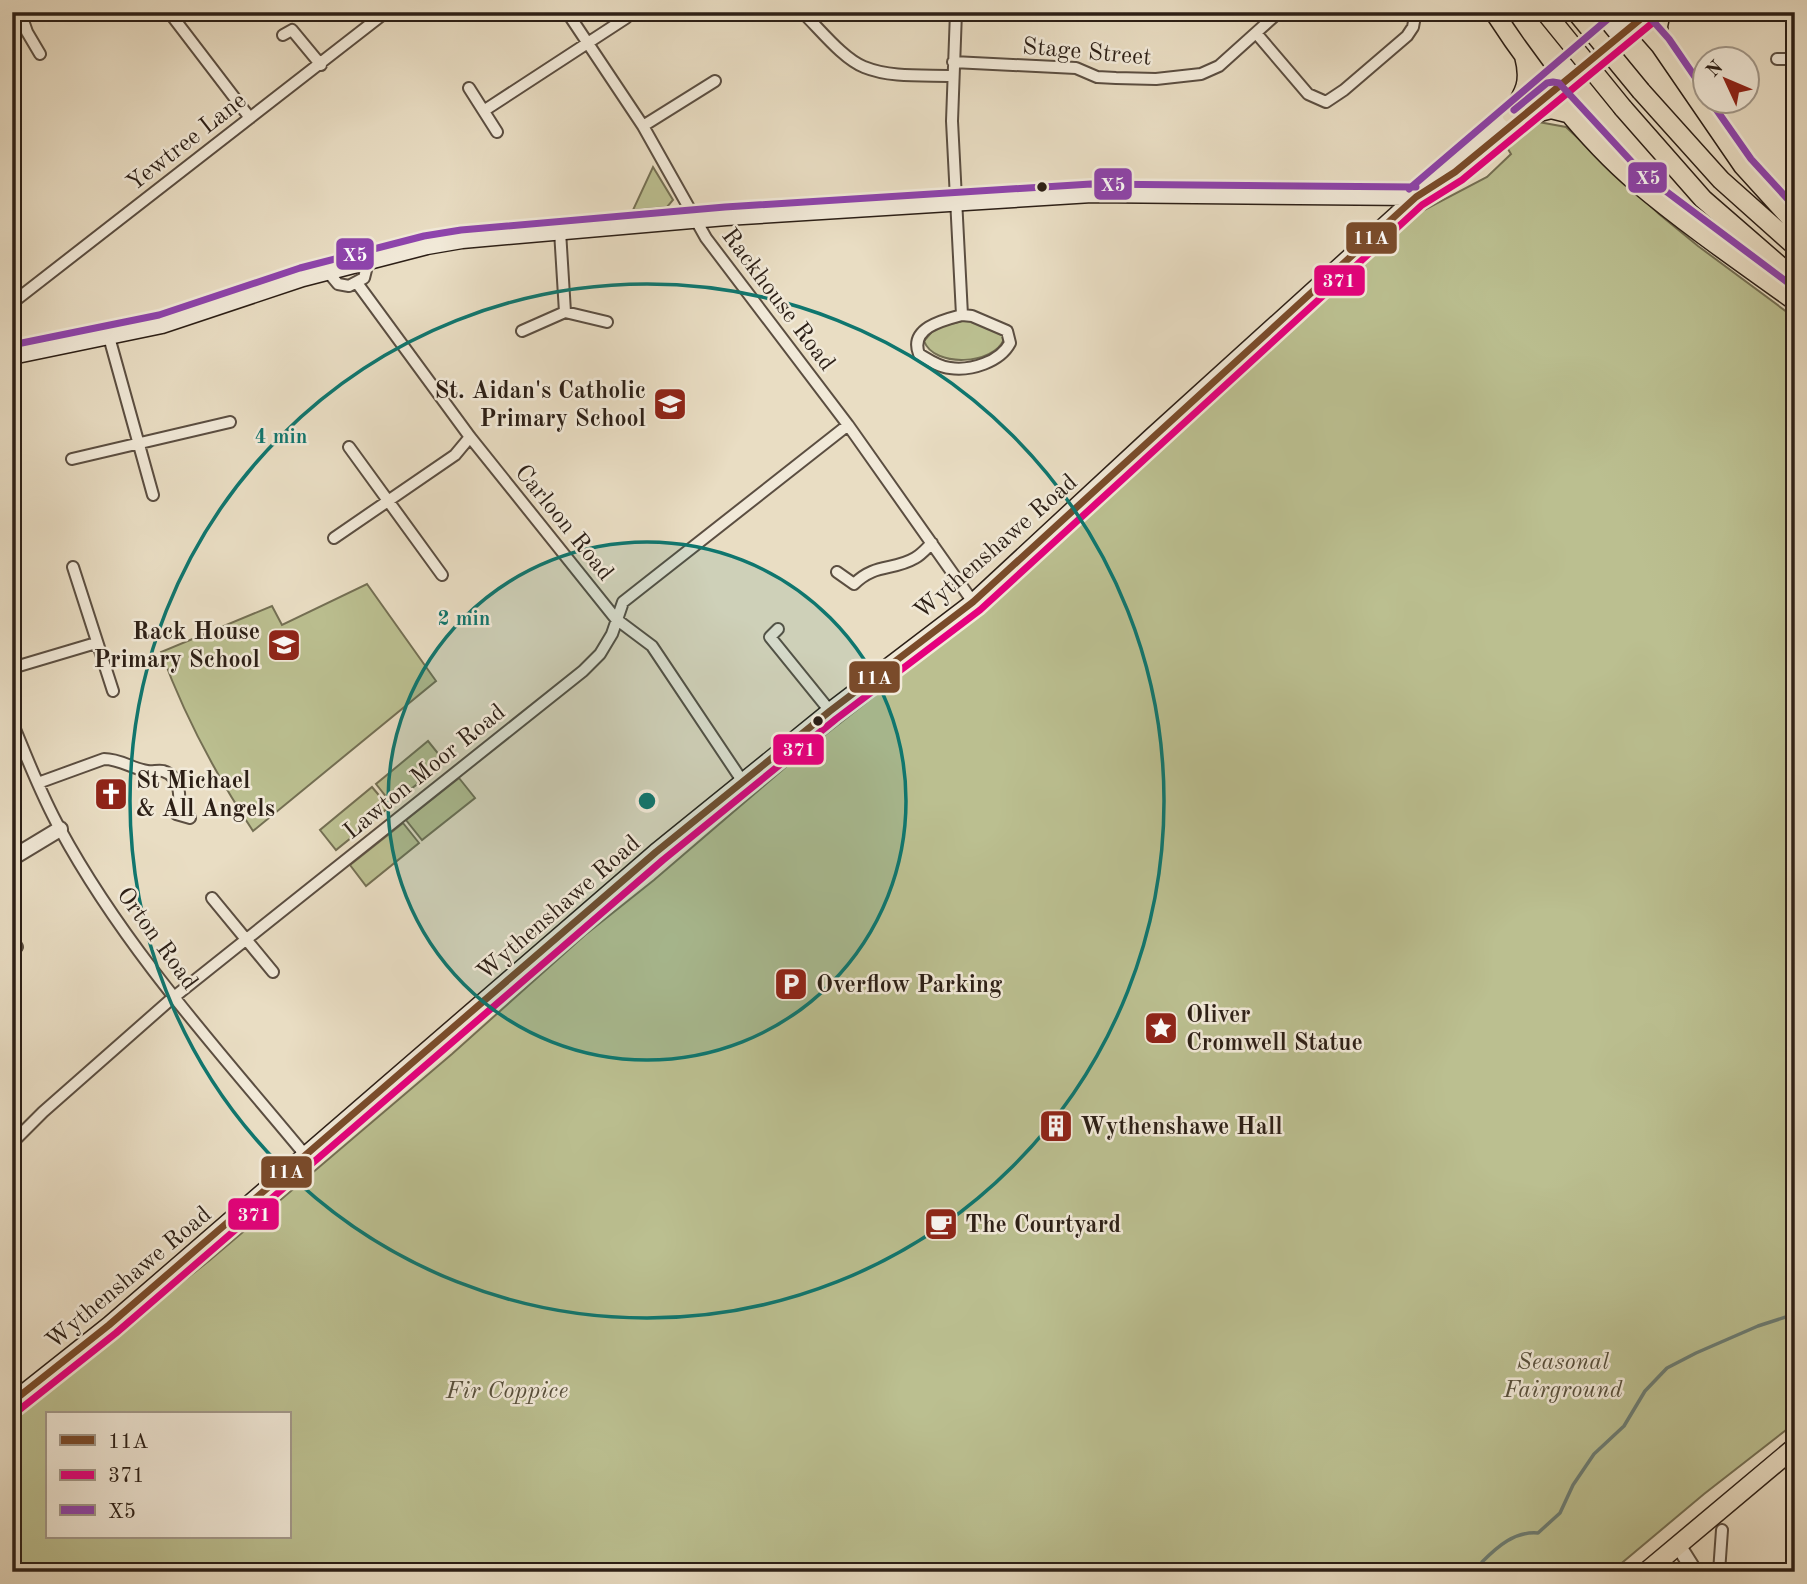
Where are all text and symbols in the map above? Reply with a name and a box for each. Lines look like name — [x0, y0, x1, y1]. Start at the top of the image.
street label: Stage Street — [1021, 35, 1152, 71]
north arrow — [1692, 46, 1762, 116]
text: N — [1704, 58, 1728, 82]
street label: Yewtree Lane — [123, 89, 252, 196]
line badge: X5 — [1627, 161, 1668, 194]
line badge: X5 — [1093, 167, 1133, 201]
text: X5 — [1635, 170, 1661, 189]
text: X5 — [1100, 177, 1126, 196]
unlabelled marker — [1035, 180, 1049, 194]
line badge: 11A — [1345, 221, 1398, 255]
street label: Rackhouse Road — [716, 225, 839, 376]
text: 11A — [1353, 230, 1389, 249]
line badge: X5 — [335, 237, 375, 271]
text: X5 — [342, 247, 368, 266]
line badge: 371 — [1313, 264, 1366, 297]
text: 371 — [1322, 273, 1356, 292]
place label: St. Aidan's Catholic Primary School — [434, 380, 646, 432]
school or university icon: St. Aidan's Catholic Primary School — [651, 385, 689, 423]
text: 4 min — [255, 427, 307, 448]
street label: Carloon Road — [510, 461, 617, 586]
street label: Wythenshawe Road — [910, 470, 1082, 625]
text: 2 min — [438, 609, 490, 630]
place label: Rack House Primary School — [93, 621, 260, 673]
school or university icon: Rack House Primary School — [265, 626, 303, 664]
line badge: 11A — [848, 660, 901, 694]
text: 11A — [856, 670, 892, 689]
street label: Lawton Moor Road — [340, 700, 510, 845]
unlabelled marker — [811, 714, 825, 728]
line badge: 371 — [772, 733, 825, 766]
text: 371 — [782, 742, 816, 761]
place label: St Michael & All Angels — [136, 770, 275, 822]
church icon: St Michael & All Angels — [92, 775, 130, 813]
centre of rings — [635, 789, 659, 813]
street label: Wythenshawe Road — [473, 831, 645, 986]
street label: Orton Road — [111, 884, 201, 995]
parking icon: Overflow Parking — [772, 965, 810, 1003]
place label: Overflow Parking — [816, 974, 1003, 998]
place label: Oliver Cromwell Statue — [1186, 1004, 1363, 1056]
place icon: Oliver Cromwell Statue — [1142, 1009, 1180, 1047]
building icon: Wythenshawe Hall — [1037, 1107, 1075, 1145]
place label: Wythenshawe Hall — [1080, 1116, 1283, 1140]
line badge: 11A — [260, 1155, 313, 1189]
text: 11A — [268, 1164, 304, 1183]
line badge: 371 — [227, 1197, 280, 1231]
street label: Wythenshawe Road — [42, 1203, 216, 1354]
cafe icon: The Courtyard — [922, 1205, 960, 1243]
text: 371 — [237, 1207, 271, 1226]
place label: The Courtyard — [965, 1214, 1121, 1238]
park label: Seasonal Fairground — [1502, 1351, 1623, 1403]
park label: Fir Coppice — [445, 1380, 568, 1404]
legend — [46, 1412, 290, 1538]
text: 11A — [108, 1432, 148, 1453]
text: 371 — [108, 1466, 145, 1487]
text: X5 — [108, 1502, 136, 1523]

